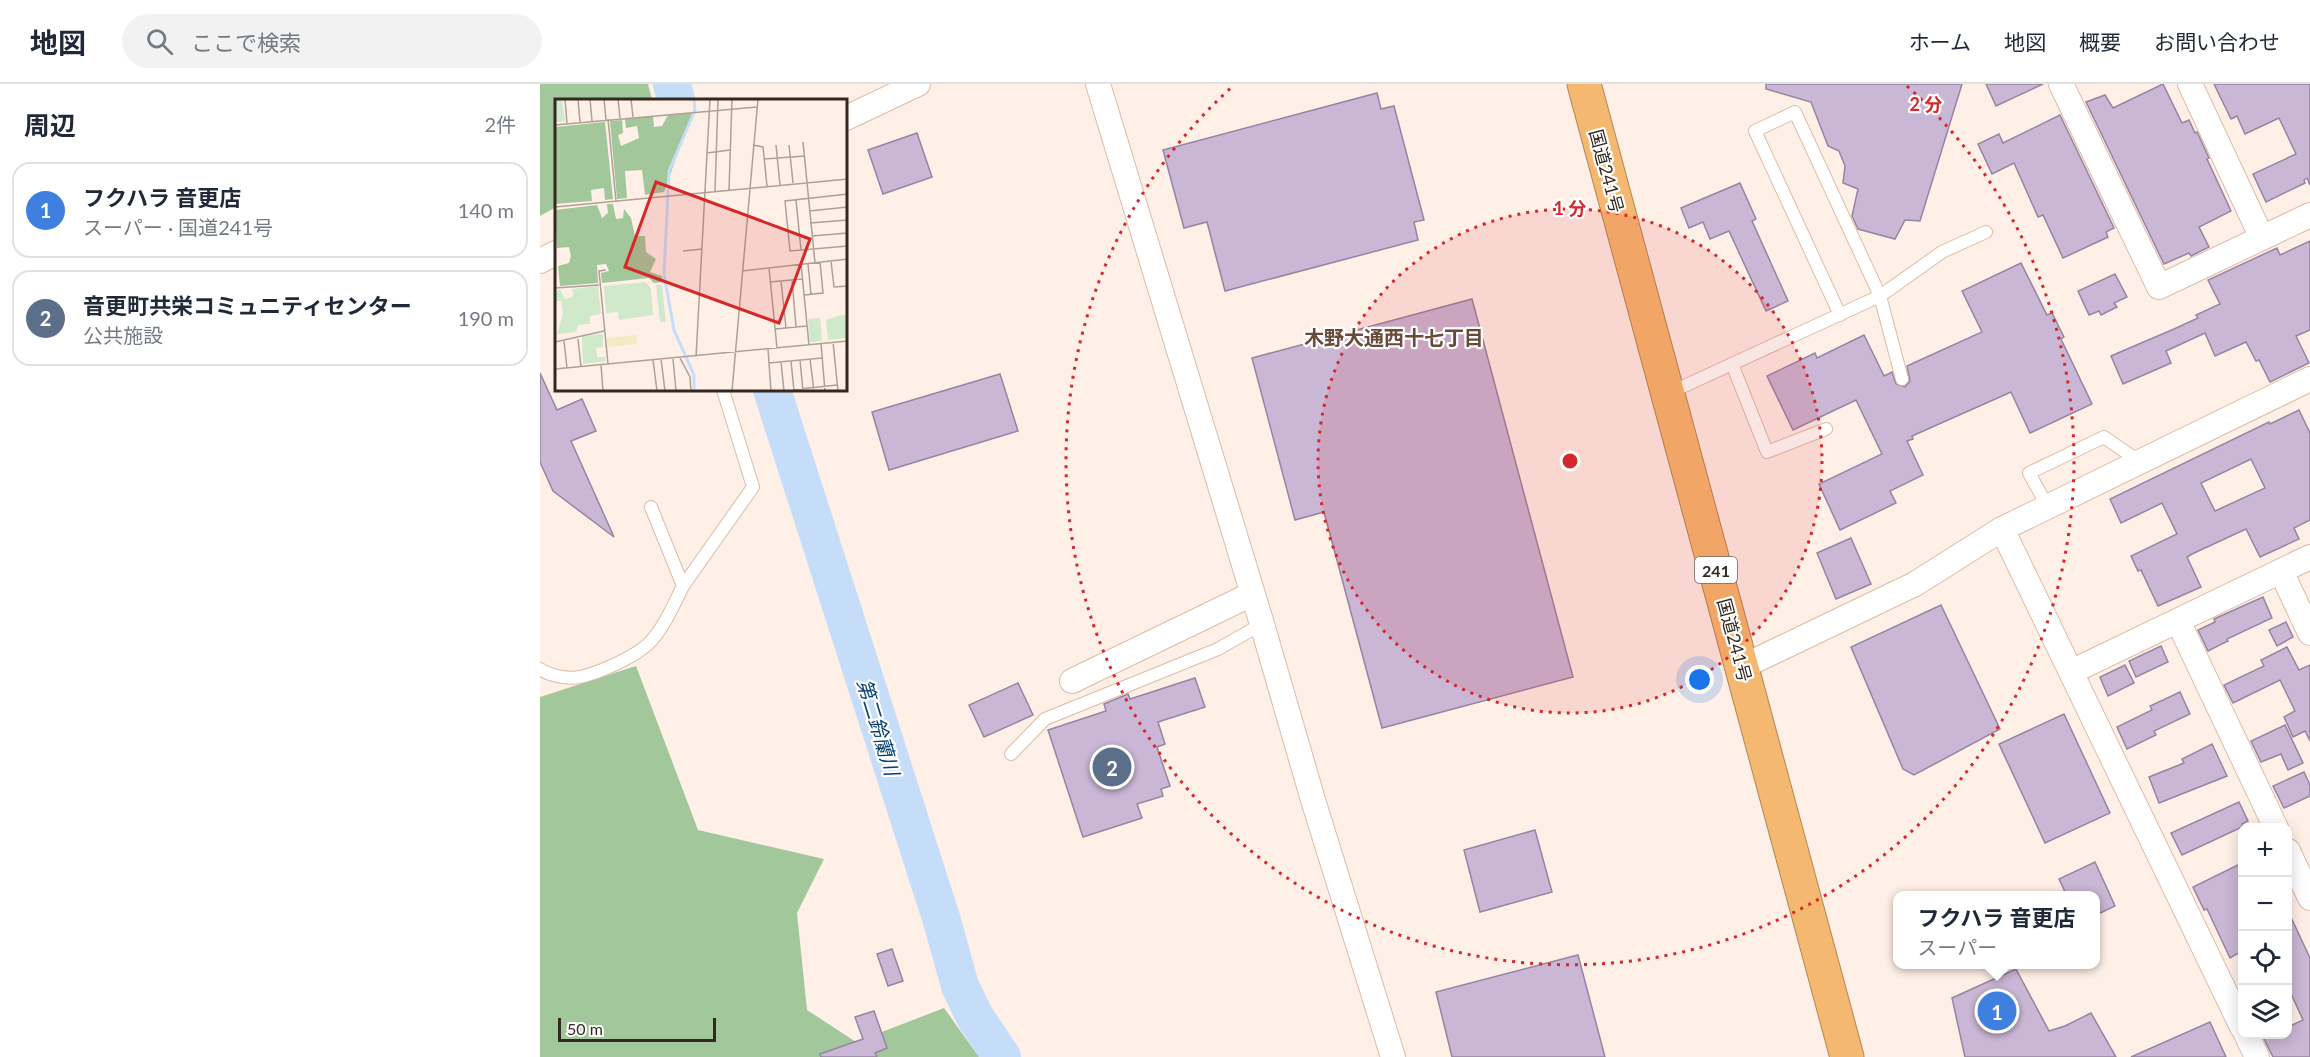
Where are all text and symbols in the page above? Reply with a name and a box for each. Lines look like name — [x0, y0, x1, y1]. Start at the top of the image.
search box — [122, 14, 542, 68]
text: 地図 — [30, 25, 86, 59]
icon: search — [143, 25, 176, 58]
text: ここで検索 — [191, 29, 301, 56]
text: ホーム — [1909, 29, 1971, 54]
text: 地図 — [2004, 29, 2046, 54]
text: 概要 — [2079, 29, 2121, 54]
text: お問い合わせ — [2154, 29, 2280, 54]
text: 2 分 — [1910, 93, 1942, 115]
inset map — [555, 99, 848, 392]
text: 周辺 — [24, 109, 76, 141]
text: 2件 — [484, 112, 516, 136]
street label: 国道241号 — [1585, 127, 1629, 215]
text: フクハラ 音更店 — [83, 184, 241, 211]
text: 1 分 — [1554, 197, 1586, 219]
text: 1 — [40, 198, 51, 222]
text: 140 m — [458, 198, 514, 222]
text: スーパー · 国道241号 — [83, 215, 273, 239]
text: 音更町共栄コミュニティセンター — [83, 292, 412, 319]
text: 2 — [40, 306, 51, 330]
text: 190 m — [458, 306, 514, 330]
text: 公共施設 — [83, 323, 163, 347]
district label: 木野大通西十七丁目 — [1304, 325, 1484, 349]
centre of rings — [1560, 451, 1580, 471]
road number: 241 — [1695, 557, 1737, 583]
street label: 国道241号 — [1713, 596, 1757, 684]
your location — [1685, 665, 1714, 694]
water label: 第二鈴蘭川 — [853, 676, 906, 780]
pin: 2 — [1092, 744, 1132, 790]
map controls — [2238, 823, 2292, 1039]
button: + — [2238, 823, 2292, 877]
button: − — [2238, 877, 2292, 931]
popup — [1893, 891, 2100, 969]
text: フクハラ 音更店 — [1917, 904, 2076, 931]
button: locate — [2238, 931, 2292, 985]
text: スーパー — [1917, 935, 1997, 959]
button: layers — [2238, 985, 2292, 1039]
pin: 1 — [1978, 988, 2016, 1034]
scale bar — [558, 1015, 716, 1042]
text: 50 m — [567, 1019, 603, 1038]

